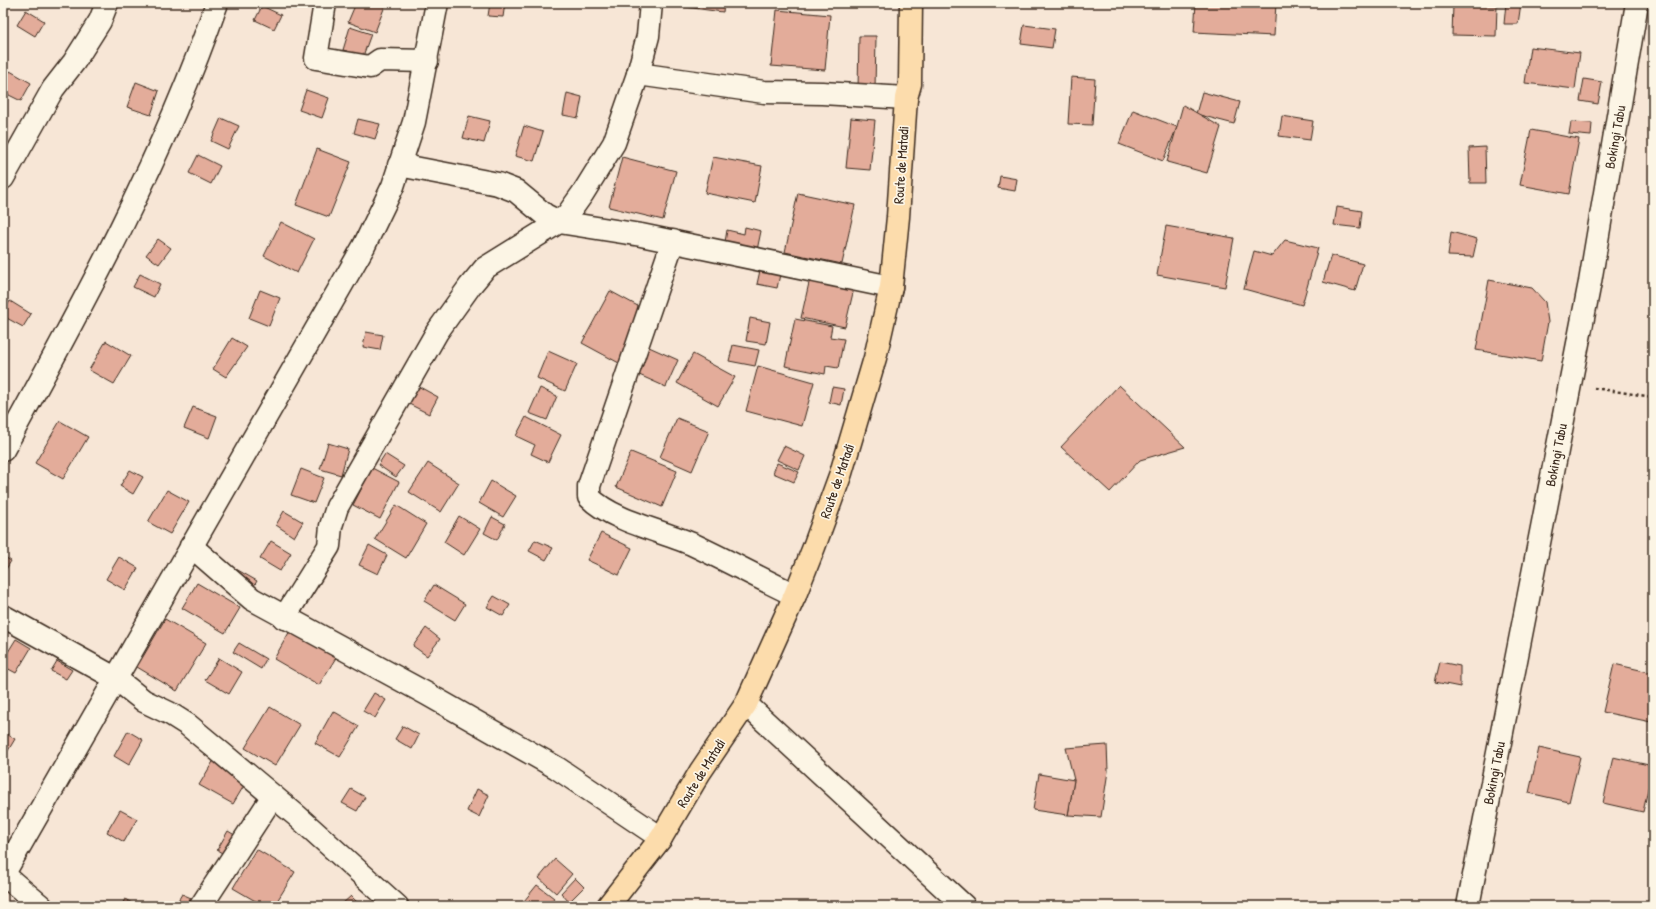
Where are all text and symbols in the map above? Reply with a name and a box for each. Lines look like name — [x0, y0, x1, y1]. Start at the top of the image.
street label: Bokingi Tabu — [1600, 103, 1630, 170]
street label: Route de Matadi — [888, 125, 913, 205]
street label: Bokingi Tabu — [1540, 421, 1572, 488]
street label: Route de Matadi — [815, 441, 858, 521]
street label: Route de Matadi — [672, 735, 729, 811]
street label: Bokingi Tabu — [1478, 739, 1510, 806]

